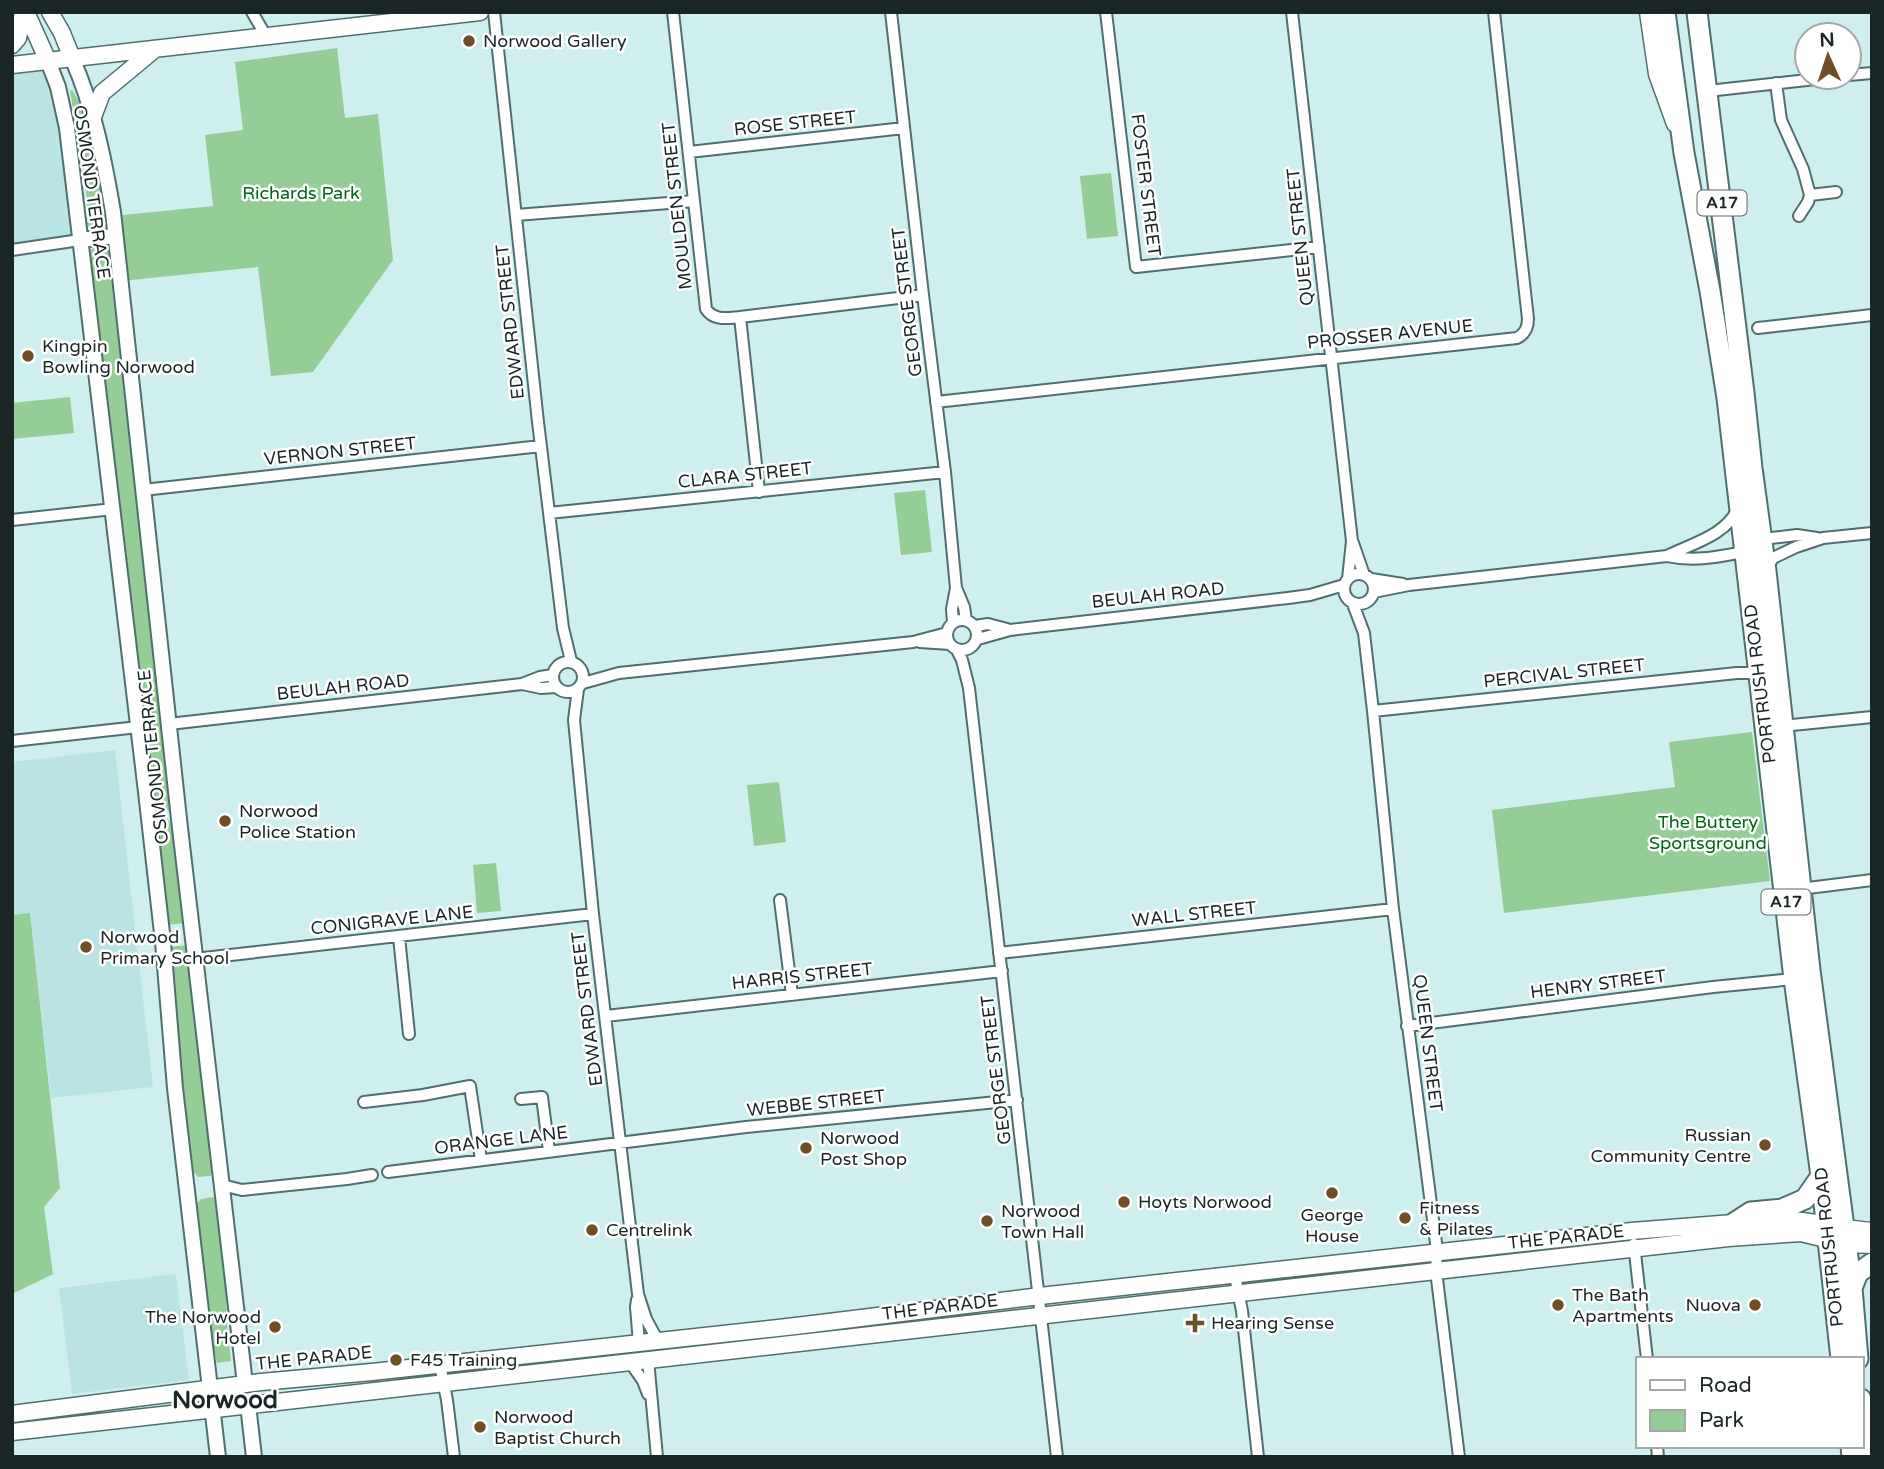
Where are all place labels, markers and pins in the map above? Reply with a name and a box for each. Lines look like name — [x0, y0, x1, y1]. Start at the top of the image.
place label: Norwood Gallery — [483, 30, 627, 52]
marker: Norwood Gallery — [461, 33, 477, 49]
place label: Kingpin Bowling Norwood — [42, 335, 195, 378]
marker: Kingpin Bowling Norwood — [20, 348, 36, 364]
place label: Norwood Police Station — [239, 800, 356, 843]
marker: Norwood Police Station — [217, 813, 233, 829]
place label: Norwood Primary School — [100, 926, 229, 969]
marker: Norwood Primary School — [78, 939, 94, 955]
place label: Russian Community Centre — [1590, 1124, 1751, 1167]
place label: Norwood Post Shop — [820, 1127, 907, 1170]
marker: Russian Community Centre — [1757, 1137, 1773, 1153]
marker: Norwood Post Shop — [798, 1140, 814, 1156]
marker: George House — [1324, 1185, 1340, 1201]
place label: Hoyts Norwood — [1138, 1191, 1272, 1213]
marker: Hoyts Norwood — [1116, 1194, 1132, 1210]
place label: Fitness & Pilates — [1419, 1197, 1493, 1240]
place label: Norwood Town Hall — [1001, 1200, 1084, 1243]
place label: George House — [1301, 1204, 1363, 1247]
marker: Fitness & Pilates — [1397, 1210, 1413, 1226]
marker: Norwood Town Hall — [979, 1213, 995, 1229]
place label: Centrelink — [606, 1219, 693, 1241]
marker: Centrelink — [584, 1222, 600, 1238]
place label: The Bath Apartments — [1572, 1284, 1674, 1327]
place label: Nuova — [1685, 1294, 1741, 1316]
marker: The Bath Apartments — [1550, 1297, 1566, 1313]
marker: Nuova — [1747, 1297, 1763, 1313]
place label: The Norwood Hotel — [145, 1306, 261, 1349]
place label: Hearing Sense — [1211, 1312, 1334, 1334]
marker: Hearing Sense — [1185, 1313, 1205, 1333]
marker: The Norwood Hotel — [267, 1319, 283, 1335]
place label: F45 Training — [410, 1349, 517, 1371]
marker: F45 Training — [388, 1352, 404, 1368]
place label: Norwood Baptist Church — [494, 1406, 621, 1449]
marker: Norwood Baptist Church — [472, 1419, 488, 1435]

